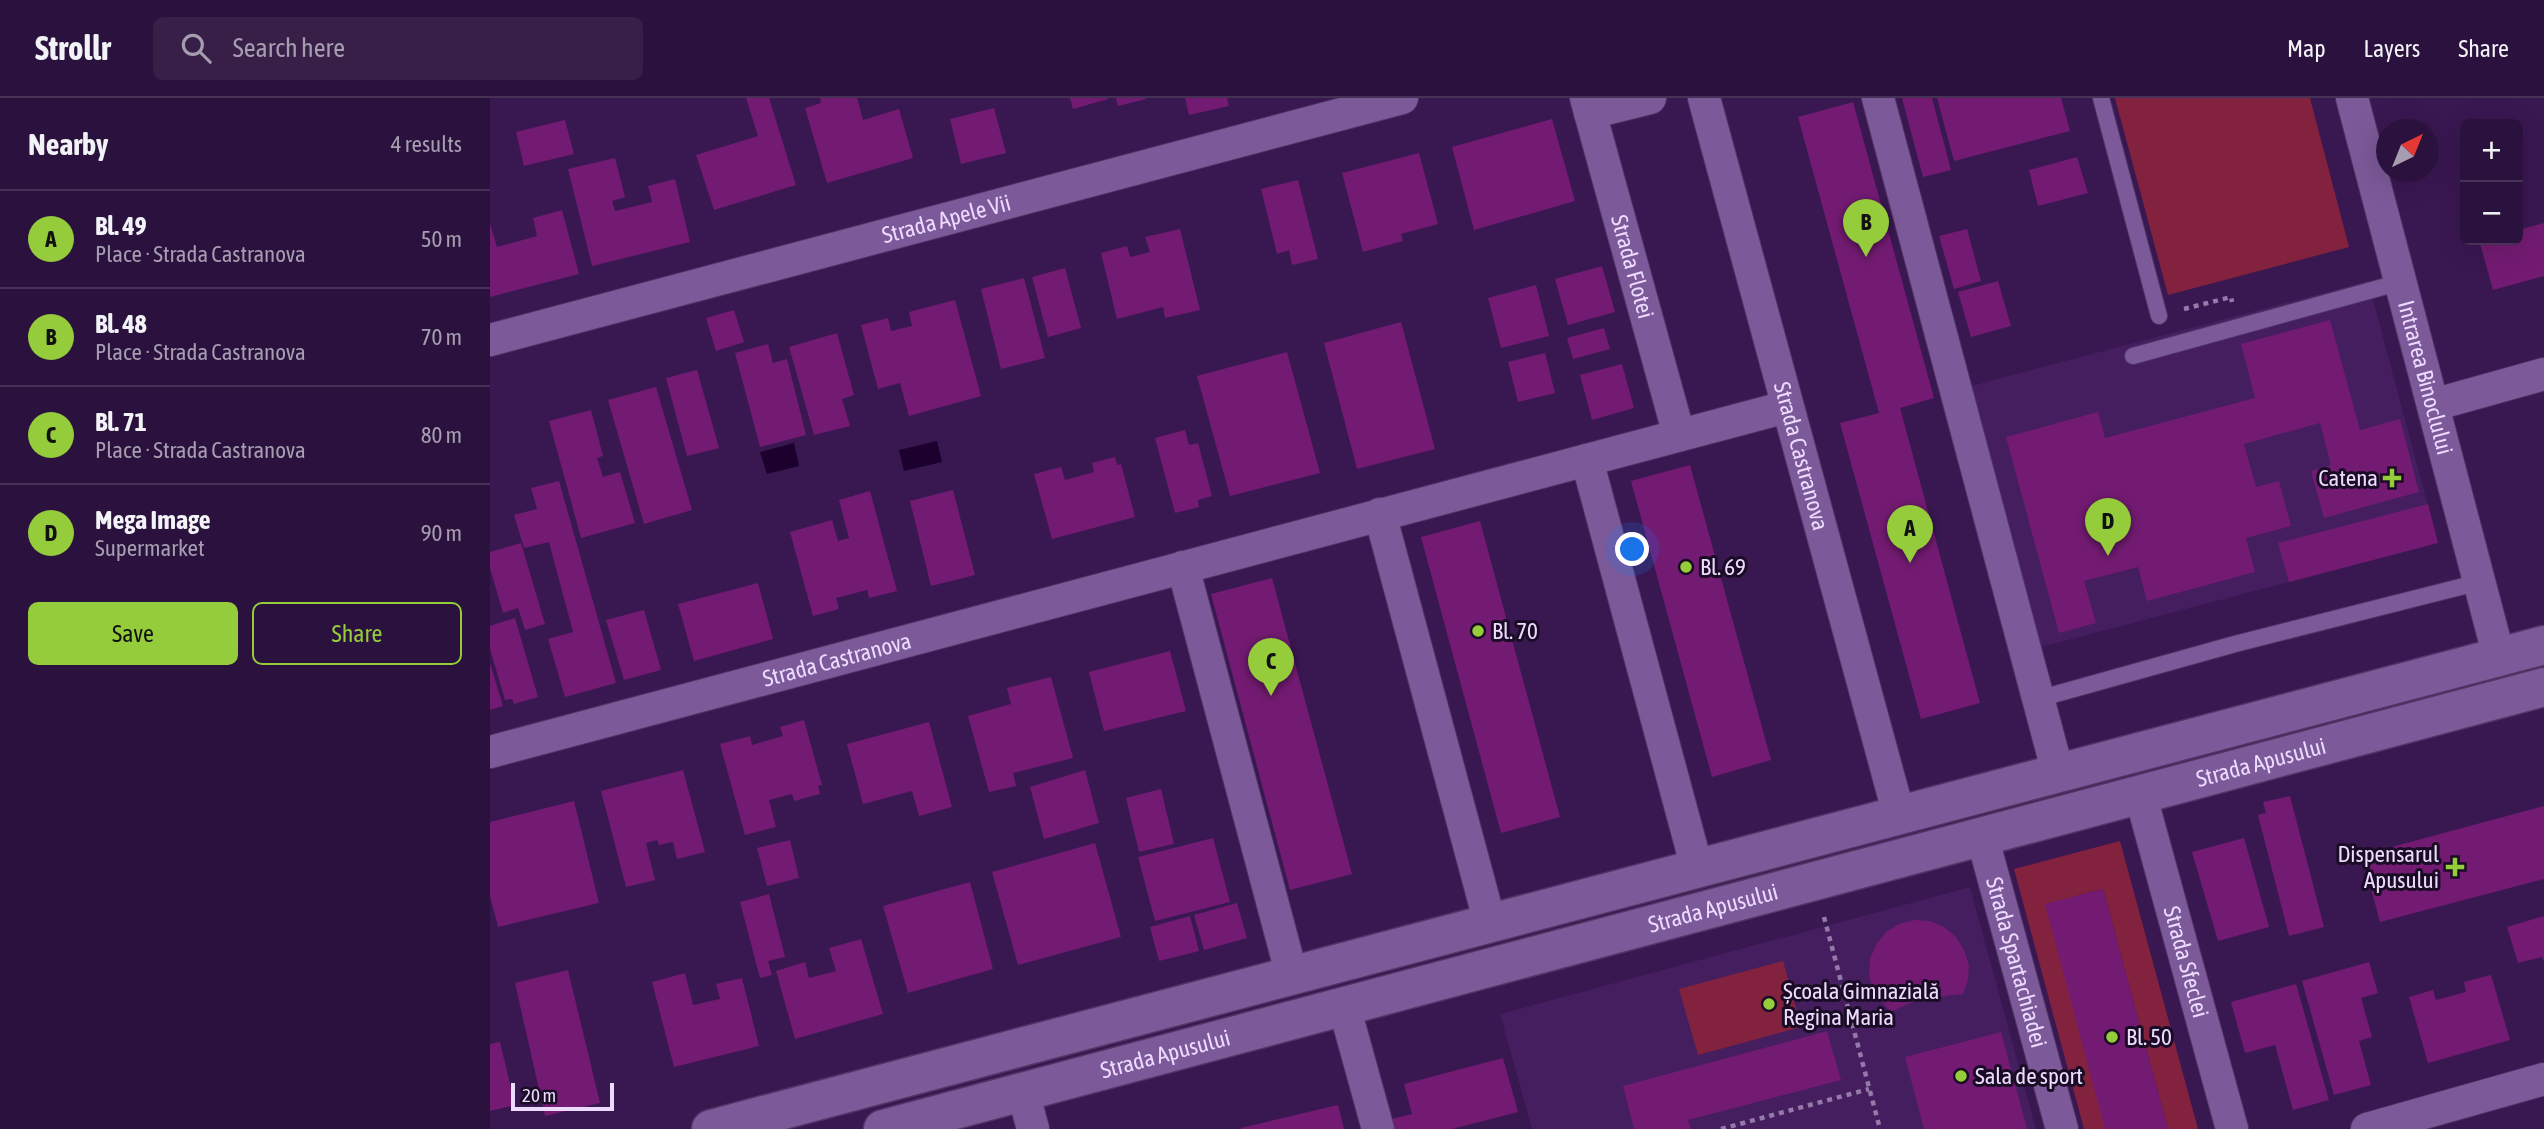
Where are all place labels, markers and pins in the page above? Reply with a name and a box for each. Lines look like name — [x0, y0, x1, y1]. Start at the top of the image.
pin: B — [1843, 199, 1889, 257]
place label: Catena — [2318, 465, 2378, 491]
marker: Catena — [2384, 470, 2400, 486]
pin: D — [2085, 498, 2131, 556]
pin: A — [1887, 505, 1933, 563]
place label: Bl. 69 — [1700, 554, 1746, 580]
marker: Bl. 69 — [1678, 559, 1694, 575]
place label: Bl. 70 — [1492, 618, 1538, 644]
marker: Bl. 70 — [1470, 623, 1486, 639]
pin: C — [1248, 638, 1294, 696]
place label: Dispensarul Apusului — [2337, 841, 2439, 893]
marker: Dispensarul Apusului — [2445, 857, 2465, 877]
place label: Școala Gimnazială Regina Maria — [1783, 978, 1940, 1030]
marker: Școala Gimnazială Regina Maria — [1761, 996, 1777, 1012]
place label: Bl. 50 — [2126, 1024, 2172, 1050]
marker: Bl. 50 — [2104, 1029, 2120, 1045]
place label: Sala de sport — [1975, 1063, 2083, 1089]
marker: Sala de sport — [1953, 1068, 1969, 1084]

